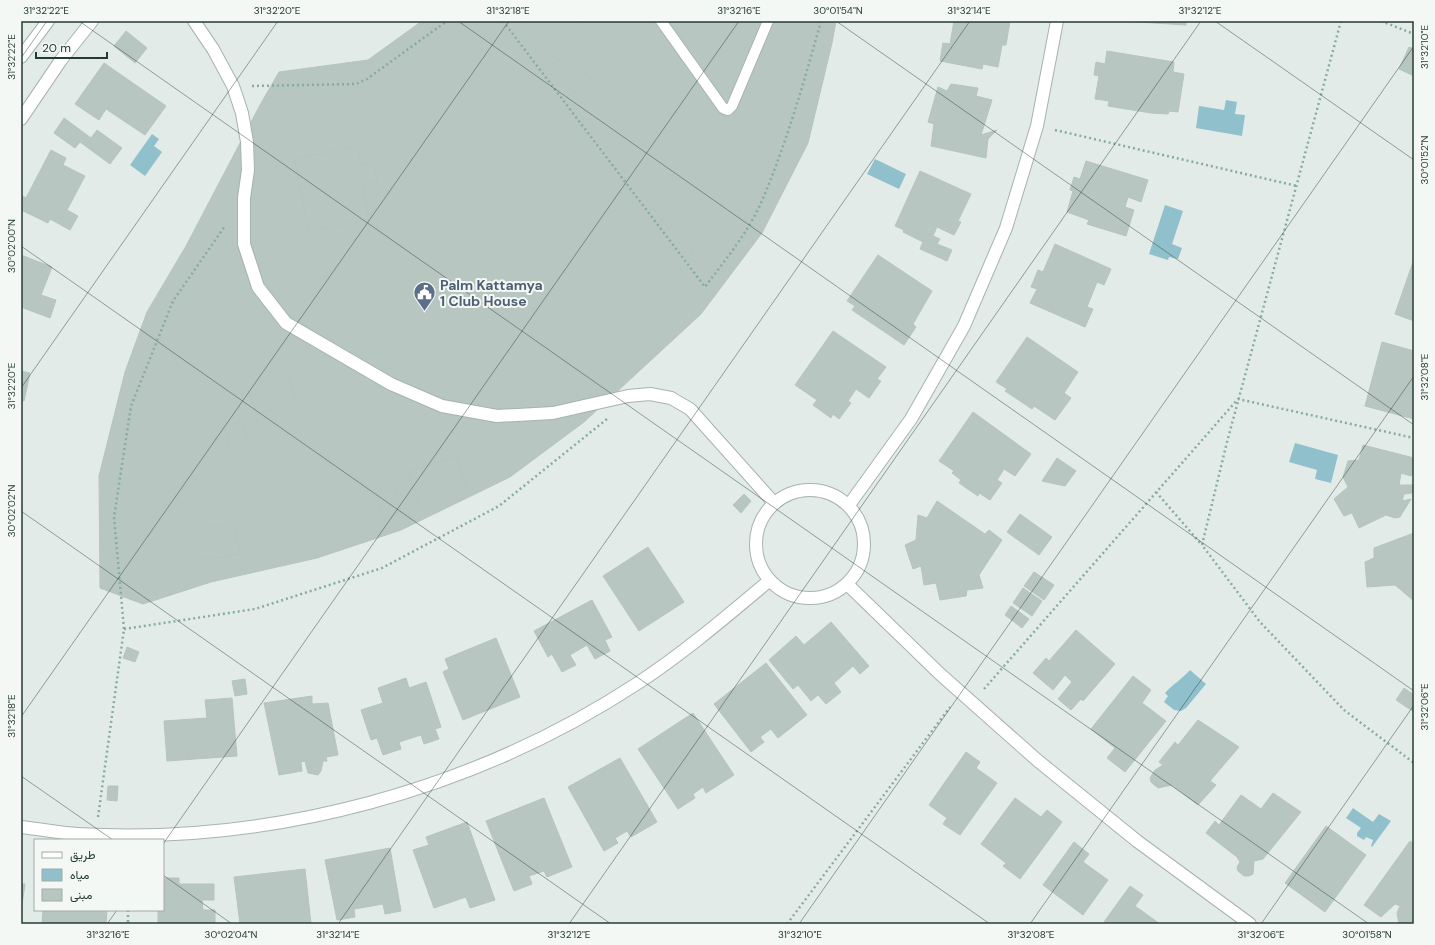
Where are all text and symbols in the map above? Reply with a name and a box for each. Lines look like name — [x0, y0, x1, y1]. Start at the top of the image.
text: 31°32'22"E — [23, 4, 69, 17]
text: 31°32'20"E — [254, 4, 301, 17]
text: 31°32'18"E — [486, 4, 530, 17]
text: 31°32'16"E — [717, 4, 761, 17]
text: 30°01'54"N — [813, 4, 863, 17]
text: 31°32'14"E — [947, 4, 991, 17]
text: 31°32'12"E — [1179, 4, 1222, 17]
text: 31°32'10"E — [1418, 25, 1431, 69]
text: 31°32'22"E — [5, 34, 18, 80]
scale bar — [36, 34, 107, 60]
text: 20 m — [42, 40, 71, 56]
text: 30°01'52"N — [1418, 135, 1431, 184]
text: 30°02'00"N — [5, 219, 18, 273]
place label: Palm Kattamya 1 Club House — [440, 276, 543, 310]
public building icon: Palm Kattamya 1 Club House — [411, 280, 437, 313]
text: 31°32'08"E — [1418, 353, 1431, 401]
text: 31°32'20"E — [5, 362, 18, 409]
text: 30°02'02"N — [5, 485, 18, 537]
text: 31°32'06"E — [1418, 683, 1431, 731]
text: 31°32'18"E — [5, 694, 18, 738]
legend — [34, 839, 164, 911]
text: طريق — [70, 847, 96, 863]
text: مياه — [70, 867, 89, 883]
text: مبنى — [70, 887, 92, 903]
text: 31°32'16"E — [86, 928, 130, 941]
text: 30°02'04"N — [205, 928, 258, 941]
text: 31°32'14"E — [316, 928, 360, 941]
text: 31°32'12"E — [548, 928, 591, 941]
text: 31°32'10"E — [778, 928, 822, 941]
text: 31°32'08"E — [1007, 928, 1055, 941]
text: 31°32'06"E — [1237, 928, 1285, 941]
text: 30°01'58"N — [1342, 928, 1392, 941]

